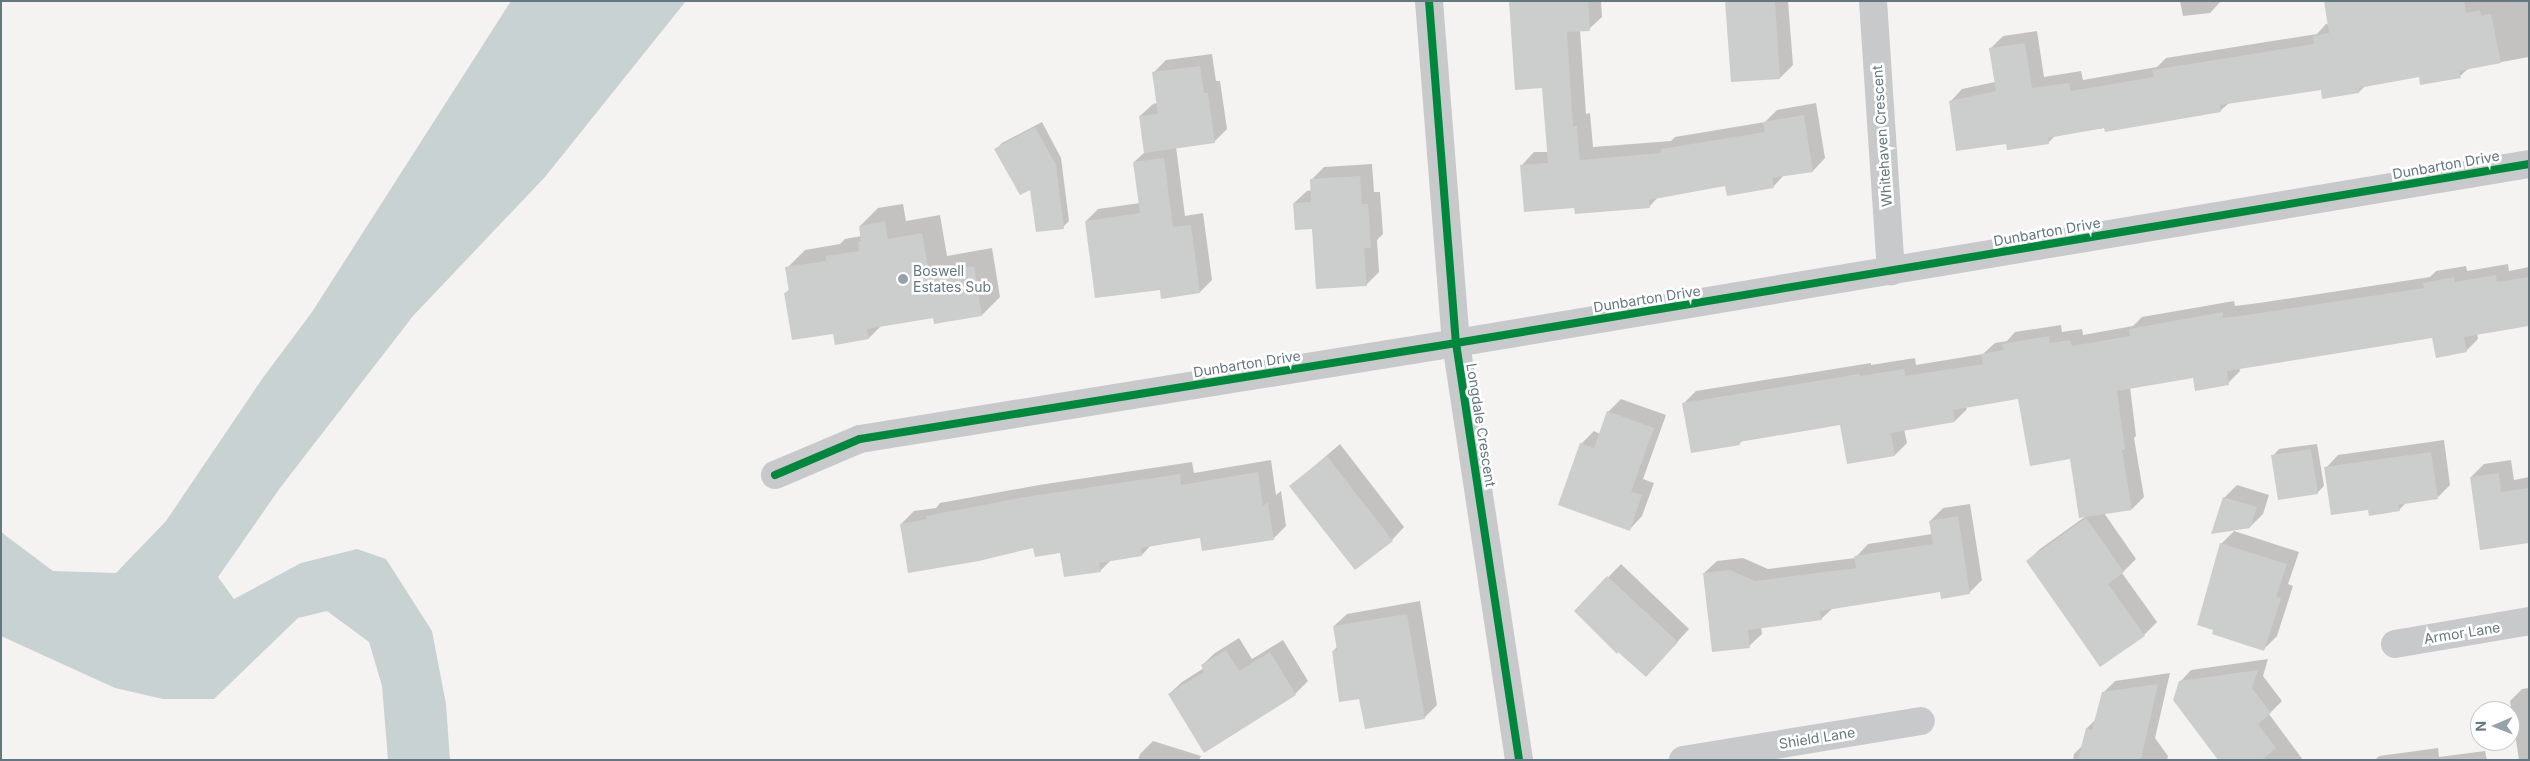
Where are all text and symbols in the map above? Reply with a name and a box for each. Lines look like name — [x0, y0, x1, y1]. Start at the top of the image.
street label: Whitehaven Crescent — [1869, 65, 1895, 207]
street label: Dunbarton Drive — [2391, 147, 2501, 183]
street label: Dunbarton Drive — [1992, 214, 2102, 250]
place label: Boswell Estates Sub — [913, 263, 991, 296]
marker: Boswell Estates Sub — [897, 273, 909, 285]
street label: Dunbarton Drive — [1592, 282, 1702, 316]
street label: Dunbarton Drive — [1192, 347, 1302, 381]
street label: Longdale Crescent — [1463, 362, 1499, 488]
street label: Armor Lane — [2423, 619, 2501, 647]
north arrow — [2470, 701, 2520, 751]
text: N — [2472, 721, 2489, 732]
street label: Shield Lane — [1778, 724, 1856, 752]

